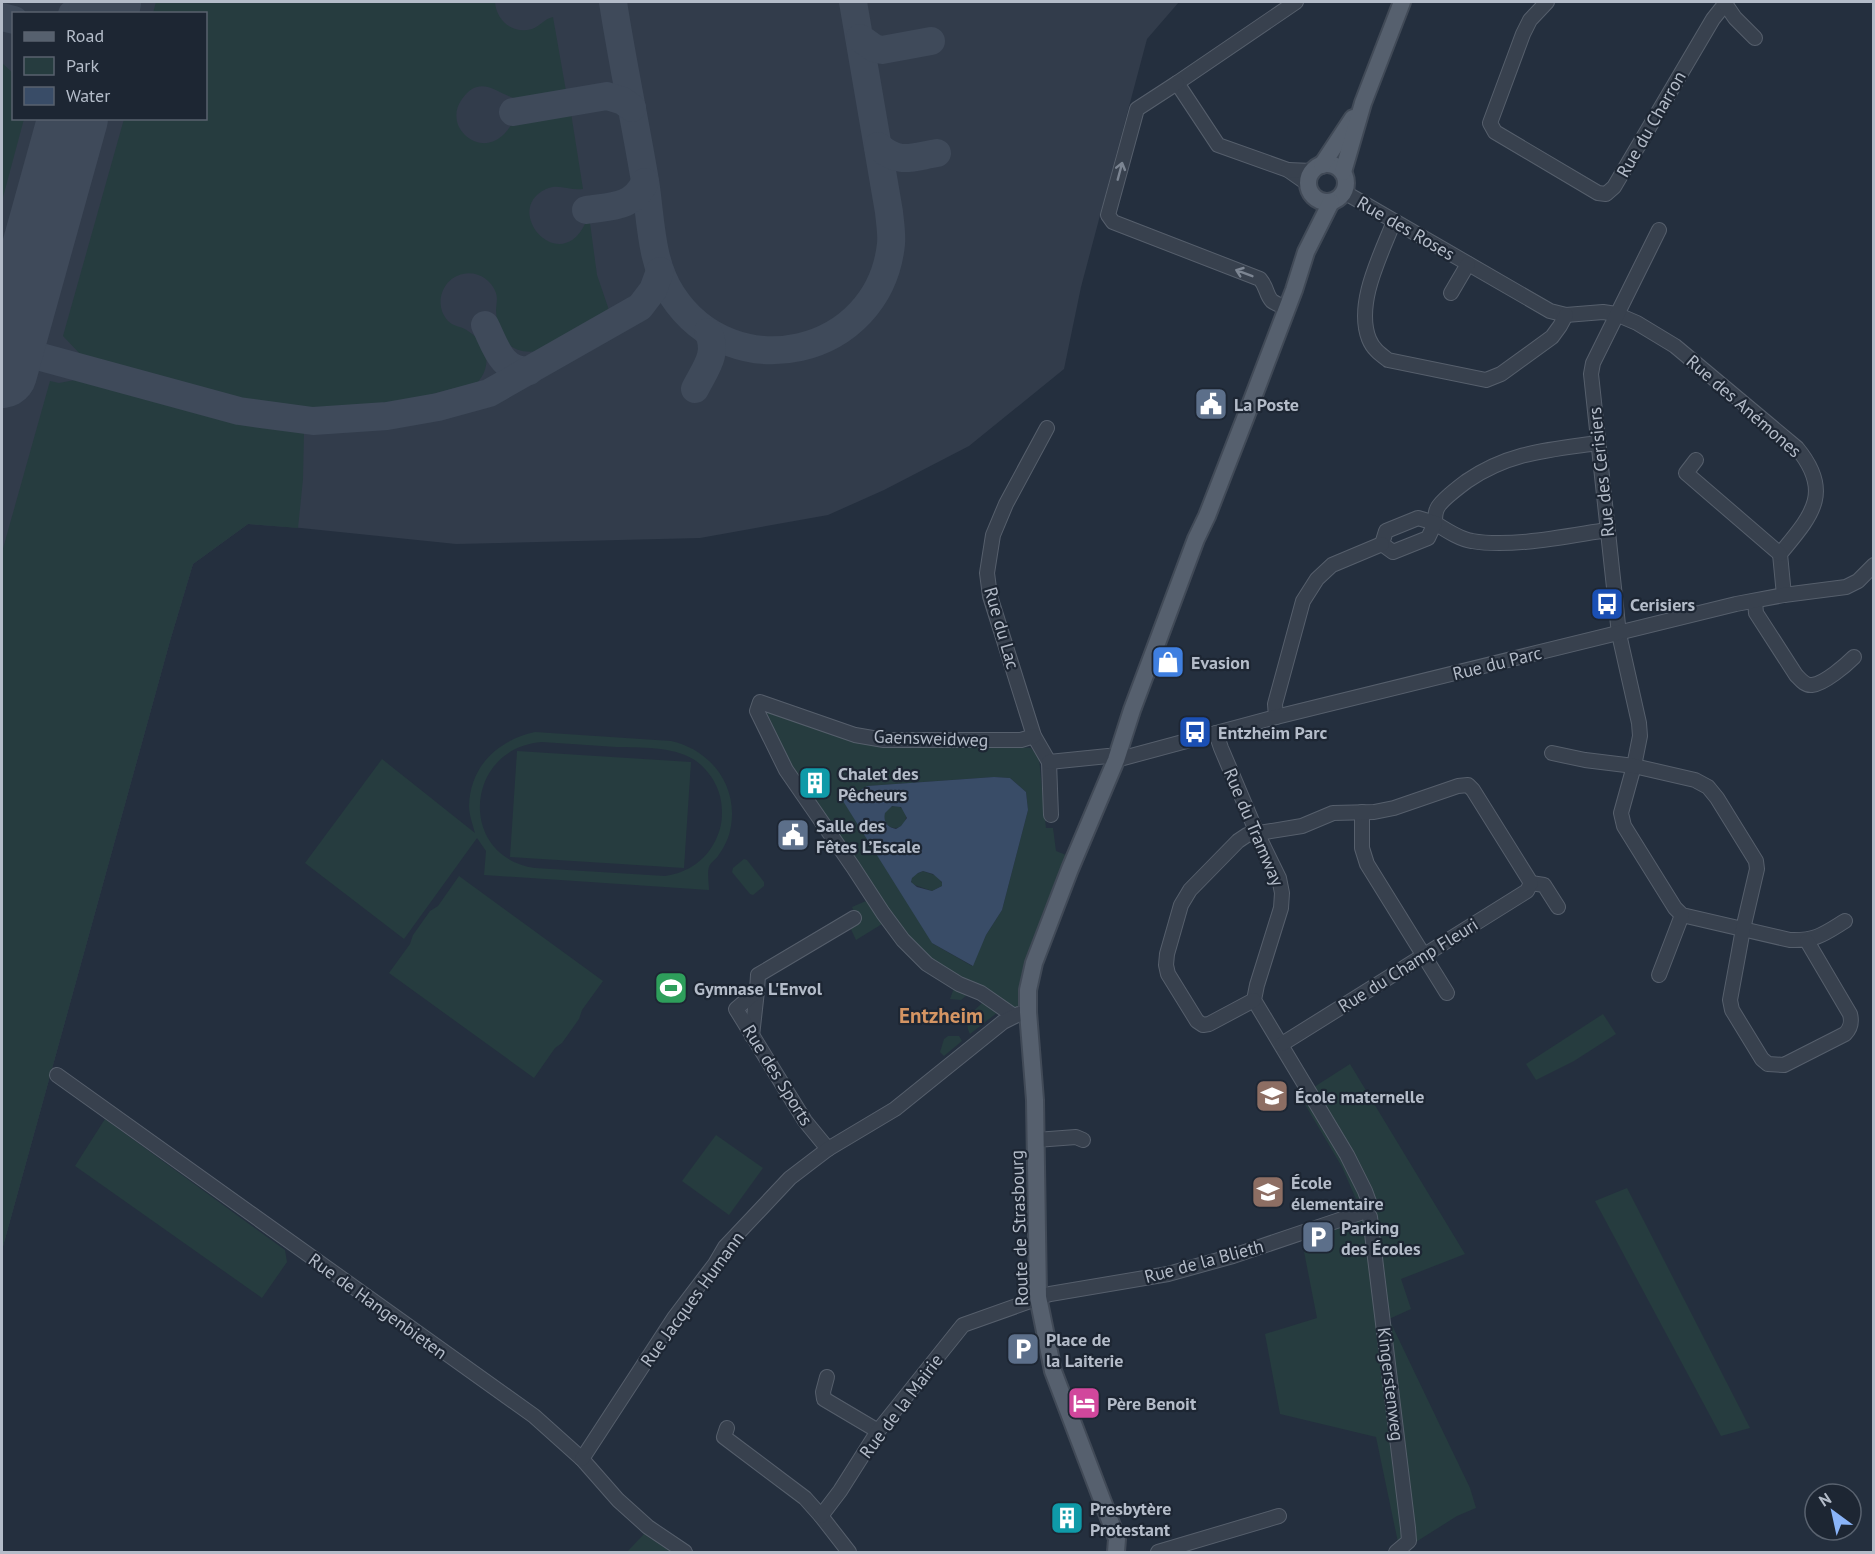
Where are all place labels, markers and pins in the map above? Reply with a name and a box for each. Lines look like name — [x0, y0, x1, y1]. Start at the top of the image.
public building icon: La Poste — [1193, 386, 1229, 422]
place label: La Poste — [1234, 393, 1299, 416]
bus stop icon: Cerisiers — [1589, 586, 1625, 622]
place label: Cerisiers — [1630, 593, 1696, 616]
shop icon: Evasion — [1150, 644, 1186, 680]
place label: Evasion — [1191, 651, 1250, 674]
bus stop icon: Entzheim Parc — [1177, 714, 1213, 750]
place label: Entzheim Parc — [1218, 721, 1328, 744]
place label: Chalet des Pêcheurs — [838, 762, 919, 806]
building icon: Chalet des Pêcheurs — [797, 765, 833, 801]
place label: Salle des Fêtes L’Escale — [816, 814, 921, 858]
public building icon: Salle des Fêtes L’Escale — [775, 817, 811, 853]
sports icon: Gymnase L'Envol — [653, 970, 689, 1006]
place label: Gymnase L'Envol — [694, 977, 823, 1000]
school or university icon: École maternelle — [1254, 1078, 1290, 1114]
place label: École maternelle — [1295, 1085, 1424, 1108]
place label: École élementaire — [1291, 1171, 1384, 1215]
school or university icon: École élementaire — [1250, 1174, 1286, 1210]
place label: Parking des Écoles — [1341, 1216, 1421, 1260]
parking icon: Parking des Écoles — [1300, 1219, 1336, 1255]
place label: Place de la Laiterie — [1046, 1328, 1123, 1372]
parking icon: Place de la Laiterie — [1005, 1331, 1041, 1367]
hotel icon: Père Benoit — [1066, 1385, 1102, 1421]
place label: Père Benoit — [1107, 1392, 1197, 1415]
place label: Presbytère Protestant — [1090, 1497, 1171, 1541]
building icon: Presbytère Protestant — [1049, 1500, 1085, 1536]

